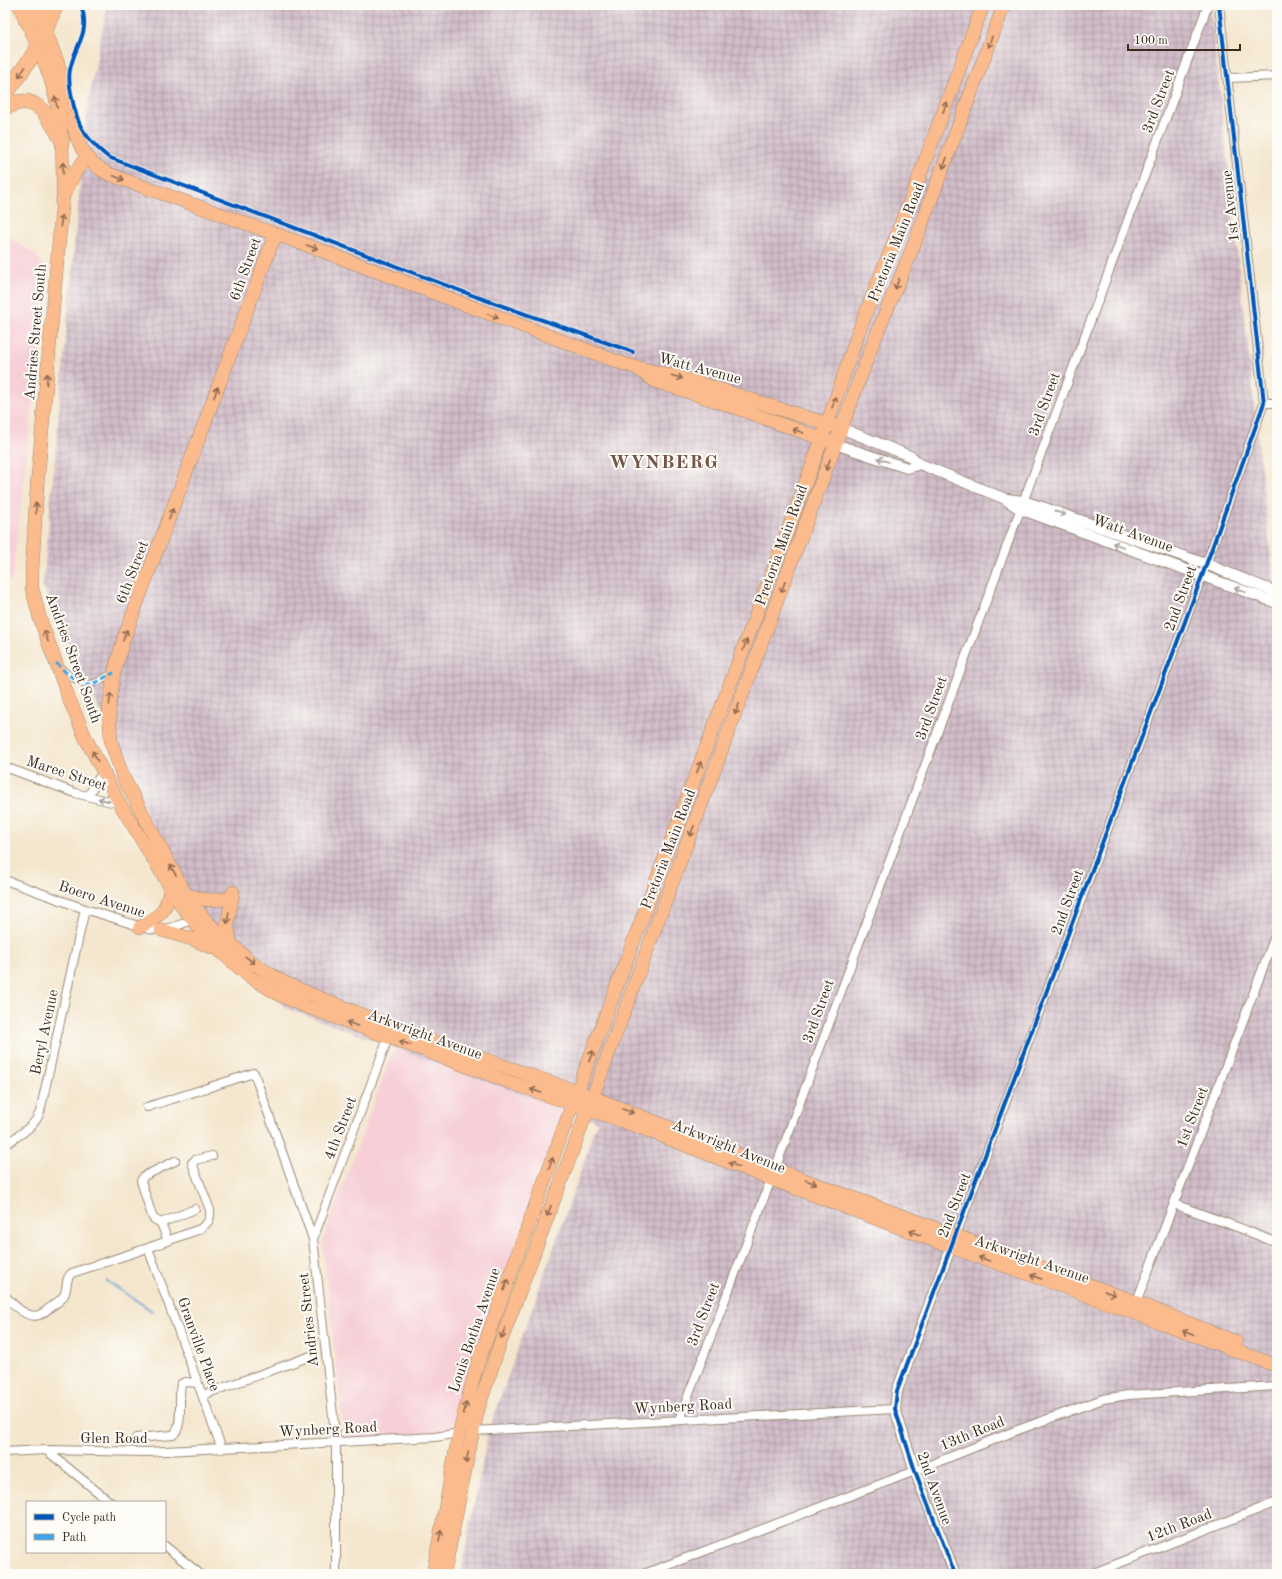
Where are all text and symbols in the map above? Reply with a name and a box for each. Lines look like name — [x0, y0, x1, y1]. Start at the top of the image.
scale bar — [1128, 26, 1240, 52]
one-way arrow — [986, 35, 993, 48]
text: 100 m — [1134, 35, 1168, 47]
one-way arrow — [18, 66, 26, 77]
street label: 3rd Street — [1140, 68, 1178, 135]
one-way arrow — [52, 96, 60, 109]
one-way arrow — [941, 101, 949, 113]
one-way arrow — [940, 157, 948, 169]
one-way arrow — [59, 162, 67, 175]
street label: 1st Avenue — [1220, 169, 1243, 243]
one-way arrow — [113, 174, 125, 182]
street label: Pretoria Main Road — [867, 180, 928, 304]
one-way arrow — [57, 215, 65, 228]
street label: 6th Street — [228, 236, 265, 303]
one-way arrow — [305, 244, 317, 252]
street label: Andries Street South — [23, 263, 50, 401]
one-way arrow — [893, 278, 901, 290]
one-way arrow — [487, 312, 499, 320]
street label: Watt Avenue — [657, 351, 742, 388]
street label: 3rd Street — [1027, 371, 1064, 438]
one-way arrow — [43, 373, 50, 386]
one-way arrow — [670, 374, 683, 381]
one-way arrow — [213, 386, 221, 398]
one-way arrow — [831, 397, 839, 409]
one-way arrow — [793, 426, 805, 434]
district label: WYNBERG — [609, 454, 719, 473]
one-way arrow — [877, 456, 890, 463]
one-way arrow — [823, 459, 831, 471]
street label: Pretoria Main Road — [754, 483, 811, 608]
one-way arrow — [32, 502, 40, 515]
one-way arrow — [168, 508, 176, 520]
one-way arrow — [1053, 510, 1066, 517]
street label: Watt Avenue — [1090, 513, 1175, 556]
street label: 6th Street — [115, 539, 152, 606]
one-way arrow — [1112, 541, 1125, 548]
street label: 2nd Street — [1163, 564, 1200, 633]
one-way arrow — [778, 581, 786, 593]
one-way arrow — [1235, 586, 1247, 594]
street label: Andries Street South — [42, 591, 103, 726]
one-way arrow — [42, 630, 49, 643]
one-way arrow — [122, 630, 130, 642]
one-way arrow — [742, 640, 750, 652]
street label: 3rd Street — [914, 675, 951, 742]
one-way arrow — [106, 693, 114, 706]
one-way arrow — [733, 702, 741, 714]
one-way arrow — [91, 750, 99, 762]
street label: Maree Street — [24, 754, 109, 795]
one-way arrow — [696, 761, 704, 773]
street label: Pretoria Main Road — [640, 787, 699, 912]
one-way arrow — [98, 796, 111, 804]
one-way arrow — [687, 824, 695, 836]
one-way arrow — [169, 864, 177, 876]
street label: 2nd Street — [1050, 868, 1087, 937]
street label: Boero Avenue — [56, 879, 147, 922]
one-way arrow — [224, 911, 232, 924]
one-way arrow — [245, 956, 256, 965]
street label: 3rd Street — [801, 978, 838, 1045]
street label: Beryl Avenue — [29, 988, 62, 1077]
street label: Arkwright Avenue — [365, 1008, 484, 1063]
one-way arrow — [346, 1020, 358, 1028]
one-way arrow — [398, 1039, 411, 1046]
one-way arrow — [587, 1050, 595, 1062]
street label: 1st Street — [1175, 1085, 1212, 1150]
one-way arrow — [530, 1087, 543, 1094]
street label: 4th Street — [323, 1095, 360, 1162]
one-way arrow — [622, 1108, 634, 1116]
street label: Arkwright Avenue — [670, 1118, 787, 1177]
one-way arrow — [547, 1157, 555, 1169]
one-way arrow — [729, 1161, 741, 1168]
street label: 2nd Street — [936, 1171, 975, 1240]
one-way arrow — [805, 1179, 817, 1187]
one-way arrow — [545, 1205, 553, 1217]
one-way arrow — [909, 1229, 921, 1237]
street label: Arkwright Avenue — [972, 1234, 1091, 1287]
one-way arrow — [977, 1255, 990, 1262]
street label: Louis Botha Avenue — [447, 1266, 504, 1395]
street label: Andries Street — [297, 1272, 322, 1368]
one-way arrow — [1030, 1273, 1043, 1280]
one-way arrow — [503, 1278, 510, 1291]
street label: 3rd Street — [685, 1281, 723, 1348]
one-way arrow — [1104, 1289, 1116, 1297]
street label: Granville Place — [174, 1296, 222, 1394]
one-way arrow — [499, 1326, 507, 1338]
one-way arrow — [1182, 1329, 1194, 1337]
street label: Wynberg Road — [633, 1397, 733, 1418]
one-way arrow — [462, 1402, 469, 1415]
street label: 13th Road — [938, 1415, 1007, 1454]
street label: Wynberg Road — [278, 1420, 378, 1441]
street label: Glen Road — [80, 1432, 148, 1447]
street label: 2nd Avenue — [913, 1450, 954, 1527]
one-way arrow — [463, 1451, 471, 1464]
legend — [26, 1501, 166, 1553]
street label: 12th Road — [1145, 1507, 1214, 1546]
text: Cycle path — [62, 1512, 117, 1524]
one-way arrow — [436, 1530, 444, 1543]
text: Path — [62, 1532, 87, 1544]

